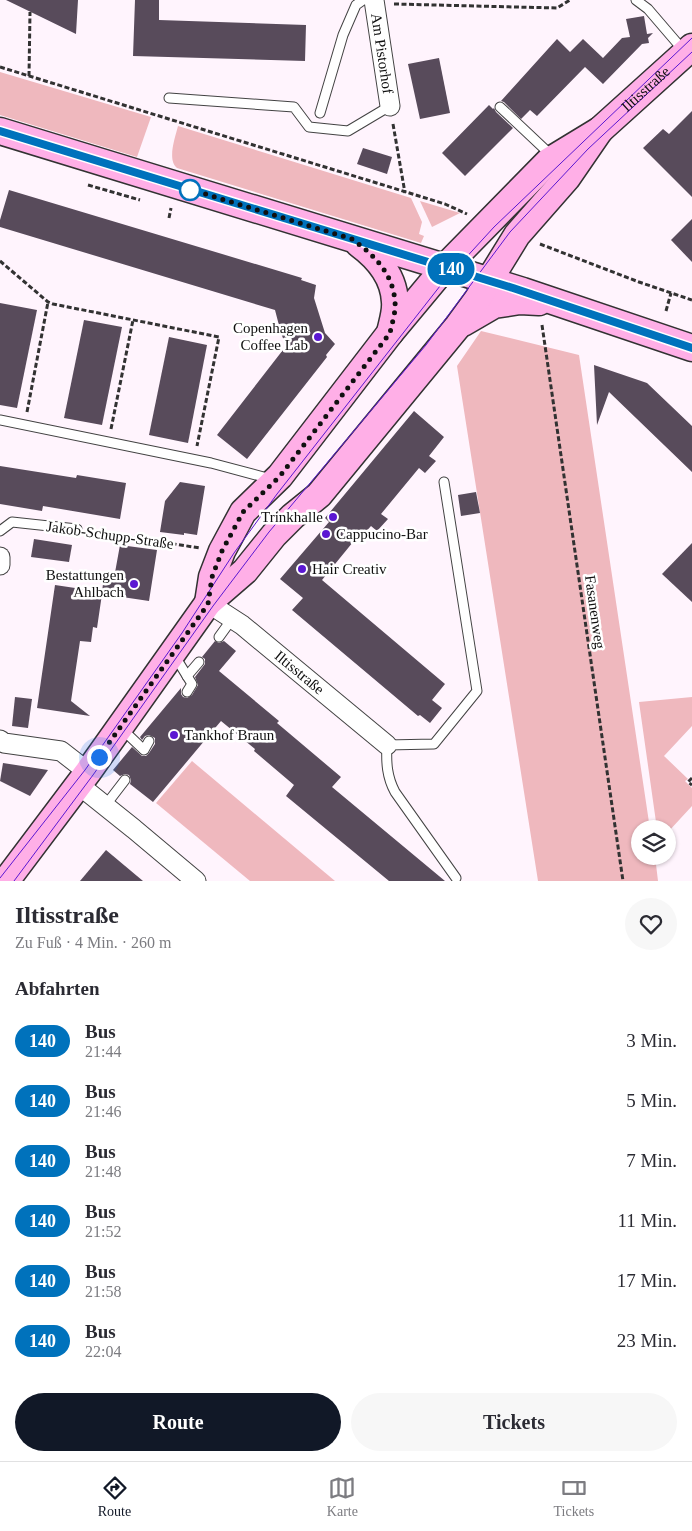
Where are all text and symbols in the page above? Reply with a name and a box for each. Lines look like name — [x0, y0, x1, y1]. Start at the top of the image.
street label: Am Pistorhof — [368, 12, 396, 95]
street label: Iltisstraße — [618, 63, 673, 115]
unlabelled marker — [179, 179, 201, 201]
line badge: 140 — [422, 253, 480, 285]
text: 140 — [438, 259, 465, 279]
place label: Copenhagen Coffee Lab — [233, 320, 308, 353]
marker: Copenhagen Coffee Lab — [312, 331, 324, 343]
place label: Trinkhalle — [261, 509, 323, 525]
marker: Trinkhalle — [327, 511, 339, 523]
street label: Jakob-Schupp-Straße — [45, 518, 175, 552]
place label: Cappucino-Bar — [336, 526, 428, 542]
marker: Cappucino-Bar — [320, 528, 332, 540]
place label: Hair Creativ — [312, 561, 387, 577]
marker: Hair Creativ — [296, 563, 308, 575]
place label: Bestattungen Ahlbach — [46, 567, 124, 600]
street label: Fasanenweg — [582, 574, 608, 650]
marker: Bestattungen Ahlbach — [128, 578, 140, 590]
street label: Iltisstraße — [271, 647, 328, 698]
place label: Tankhof Braun — [184, 727, 275, 743]
marker: Tankhof Braun — [168, 729, 180, 741]
your location — [87, 745, 112, 770]
map controls — [631, 820, 676, 865]
button: layers — [631, 820, 676, 865]
button: heart — [625, 898, 677, 950]
text: Iltisstraße — [15, 902, 119, 928]
text: Zu Fuß · 4 Min. · 260 m — [15, 934, 171, 951]
text: Abfahrten — [15, 978, 99, 999]
text: Bus — [85, 1021, 116, 1042]
text: 3 Min. — [626, 1030, 677, 1051]
text: 140 — [29, 1031, 56, 1051]
text: 21:44 — [85, 1043, 121, 1060]
text: Bus — [85, 1081, 116, 1102]
text: 5 Min. — [626, 1090, 677, 1111]
text: 140 — [29, 1091, 56, 1111]
text: 21:46 — [85, 1103, 121, 1120]
text: Bus — [85, 1141, 116, 1162]
text: 7 Min. — [626, 1150, 677, 1171]
text: 140 — [29, 1151, 56, 1171]
text: 21:48 — [85, 1163, 121, 1180]
text: Bus — [85, 1201, 116, 1222]
text: 11 Min. — [618, 1210, 677, 1231]
text: 140 — [29, 1211, 56, 1231]
text: 21:52 — [85, 1223, 121, 1240]
text: Bus — [85, 1261, 116, 1282]
text: 17 Min. — [617, 1270, 677, 1291]
text: 140 — [29, 1271, 56, 1291]
text: 21:58 — [85, 1283, 121, 1300]
text: Bus — [85, 1321, 116, 1342]
text: 23 Min. — [617, 1330, 677, 1351]
text: 140 — [29, 1331, 56, 1351]
text: 22:04 — [85, 1343, 121, 1360]
button: Route — [15, 1393, 341, 1451]
button: Tickets — [351, 1393, 677, 1451]
tab: Route — [98, 1474, 131, 1520]
tab: Karte — [327, 1474, 358, 1520]
tab: Tickets — [553, 1474, 594, 1520]

